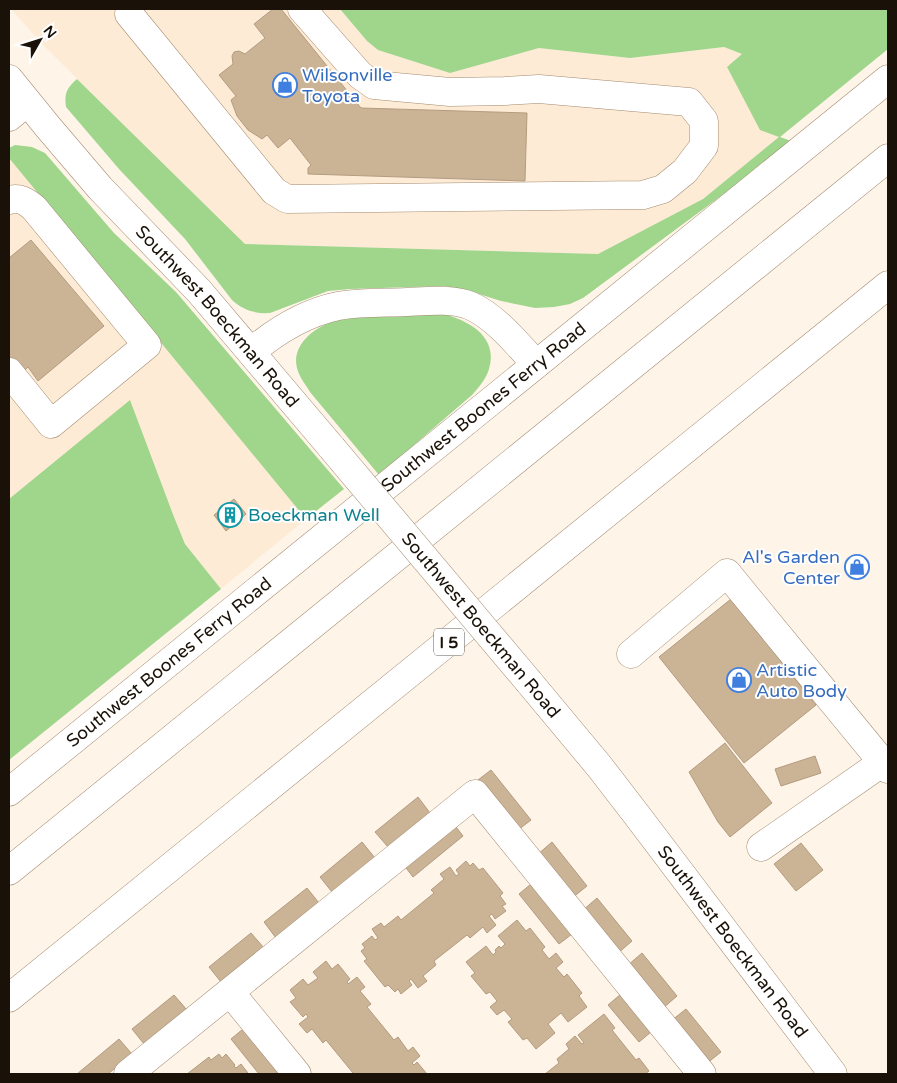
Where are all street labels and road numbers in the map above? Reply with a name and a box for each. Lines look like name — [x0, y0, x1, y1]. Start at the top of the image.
street label: Southwest Boeckman Road — [131, 221, 304, 412]
street label: Southwest Boones Ferry Road — [376, 317, 591, 497]
street label: Southwest Boeckman Road — [397, 528, 565, 722]
street label: Southwest Boones Ferry Road — [62, 572, 276, 752]
road number: I 5 — [434, 628, 464, 656]
street label: Southwest Boeckman Road — [653, 841, 813, 1042]

